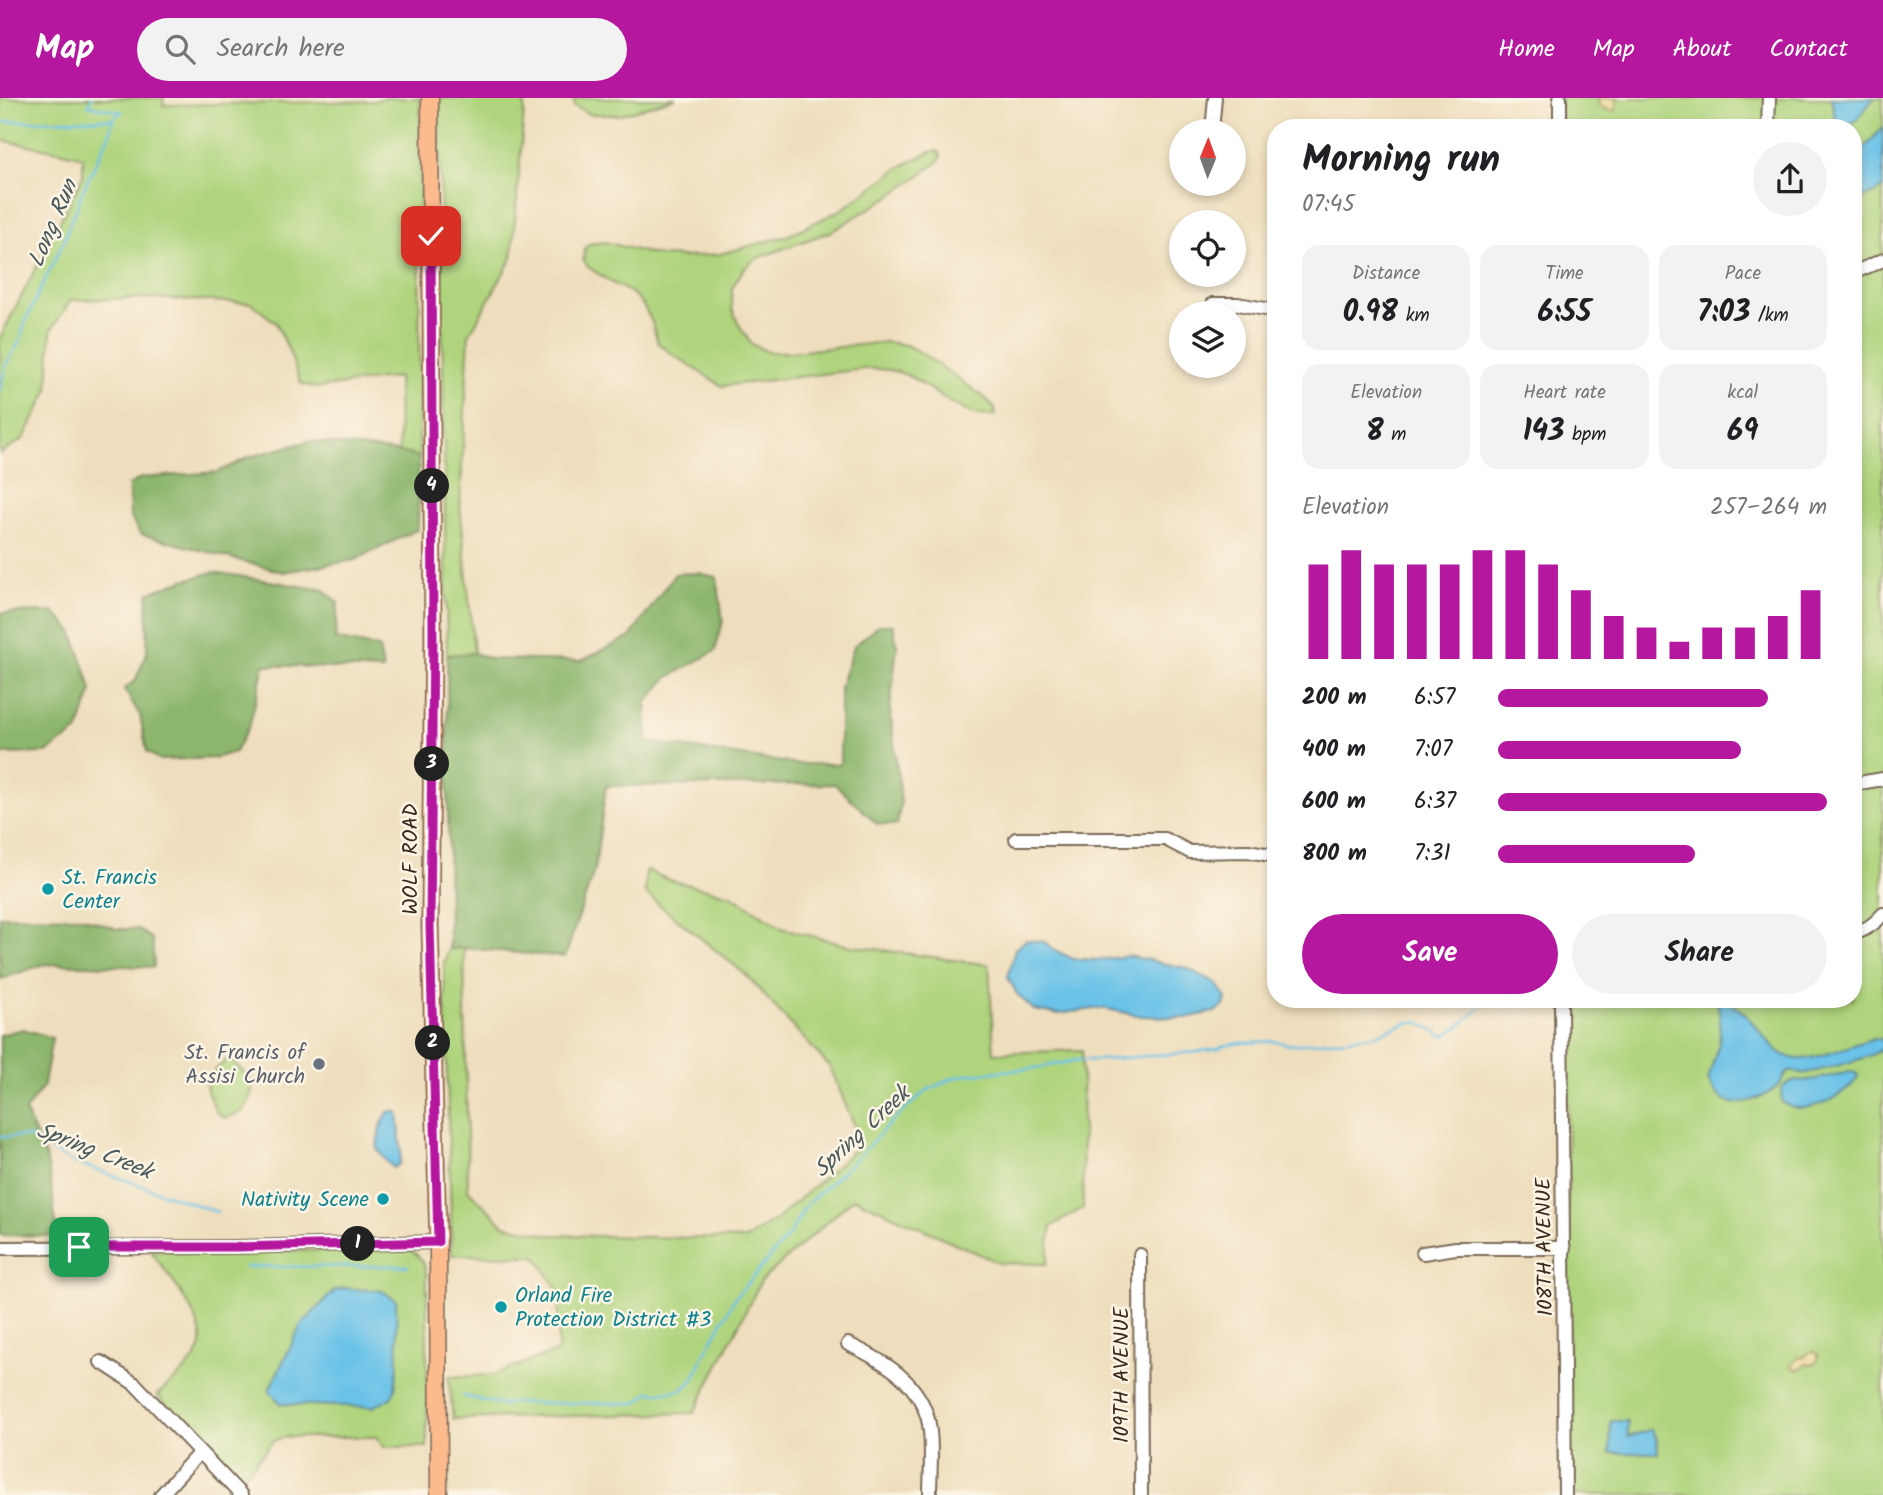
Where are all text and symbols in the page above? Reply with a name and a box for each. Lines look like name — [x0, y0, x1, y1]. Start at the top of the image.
search box — [137, 18, 627, 81]
text: Map — [35, 23, 95, 76]
text: Search here — [217, 28, 345, 70]
icon: search — [161, 30, 199, 68]
text: Home — [1498, 30, 1555, 69]
text: Map — [1593, 30, 1635, 69]
text: About — [1673, 30, 1731, 69]
text: Contact — [1769, 30, 1848, 69]
north arrow — [1169, 119, 1246, 196]
map controls — [1169, 119, 1246, 378]
text: Morning run — [1302, 131, 1500, 191]
button: share — [1753, 142, 1827, 216]
water label: Long Run — [19, 173, 89, 273]
text: 07:45 — [1302, 187, 1355, 223]
pin — [401, 206, 461, 266]
button: locate — [1169, 210, 1246, 287]
icon: check — [412, 217, 450, 255]
text: Distance — [1352, 259, 1420, 289]
text: Time — [1545, 259, 1584, 289]
text: Pace — [1725, 259, 1761, 289]
text: 0.98 — [1343, 289, 1398, 337]
text: 6:55 — [1537, 289, 1591, 337]
text: 7:03 — [1697, 289, 1750, 337]
button: layers — [1169, 301, 1246, 378]
text: km — [1398, 301, 1430, 331]
text: /km — [1750, 301, 1789, 331]
text: Elevation — [1350, 378, 1422, 408]
text: Heart rate — [1523, 378, 1606, 408]
text: kcal — [1727, 378, 1758, 408]
text: 8 — [1366, 408, 1384, 456]
text: 143 — [1523, 408, 1565, 456]
text: 69 — [1727, 408, 1759, 456]
text: m — [1384, 420, 1406, 450]
text: bpm — [1565, 420, 1606, 450]
pin: 4 — [414, 468, 450, 504]
text: 4 — [426, 470, 437, 500]
text: Elevation — [1302, 490, 1389, 526]
text: 257–264 m — [1710, 490, 1827, 526]
text: 200 m — [1302, 680, 1367, 716]
text: 6:57 — [1414, 680, 1455, 716]
text: 400 m — [1302, 732, 1366, 768]
text: 7:07 — [1414, 732, 1452, 768]
pin: 3 — [414, 746, 450, 782]
text: 3 — [426, 748, 437, 778]
text: 600 m — [1302, 784, 1366, 820]
text: 6:37 — [1414, 784, 1456, 820]
street label: WOLF ROAD — [395, 803, 428, 915]
text: 800 m — [1302, 836, 1367, 872]
text: 7:31 — [1414, 836, 1451, 872]
place label: St. Francis Center — [62, 862, 157, 919]
marker: St. Francis Center — [40, 881, 56, 897]
button: Save — [1302, 914, 1558, 994]
button: Share — [1572, 914, 1827, 994]
pin: 2 — [416, 1026, 450, 1060]
text: 2 — [427, 1027, 438, 1057]
place label: St. Francis of Assisi Church — [184, 1037, 307, 1094]
marker: St. Francis of Assisi Church — [311, 1056, 327, 1072]
water label: Spring Creek — [806, 1076, 921, 1187]
water label: Spring Creek — [31, 1113, 160, 1192]
street label: 108TH AVENUE — [1528, 1177, 1563, 1317]
place label: Nativity Scene — [241, 1184, 370, 1217]
marker: Nativity Scene — [375, 1191, 391, 1207]
pin — [49, 1217, 109, 1277]
pin: 1 — [340, 1226, 376, 1262]
icon: arrive — [60, 1228, 98, 1266]
text: 1 — [355, 1228, 360, 1258]
place label: Orland Fire Protection District #3 — [515, 1280, 711, 1337]
marker: Orland Fire Protection District #3 — [493, 1299, 509, 1315]
street label: 109TH AVENUE — [1106, 1306, 1139, 1443]

